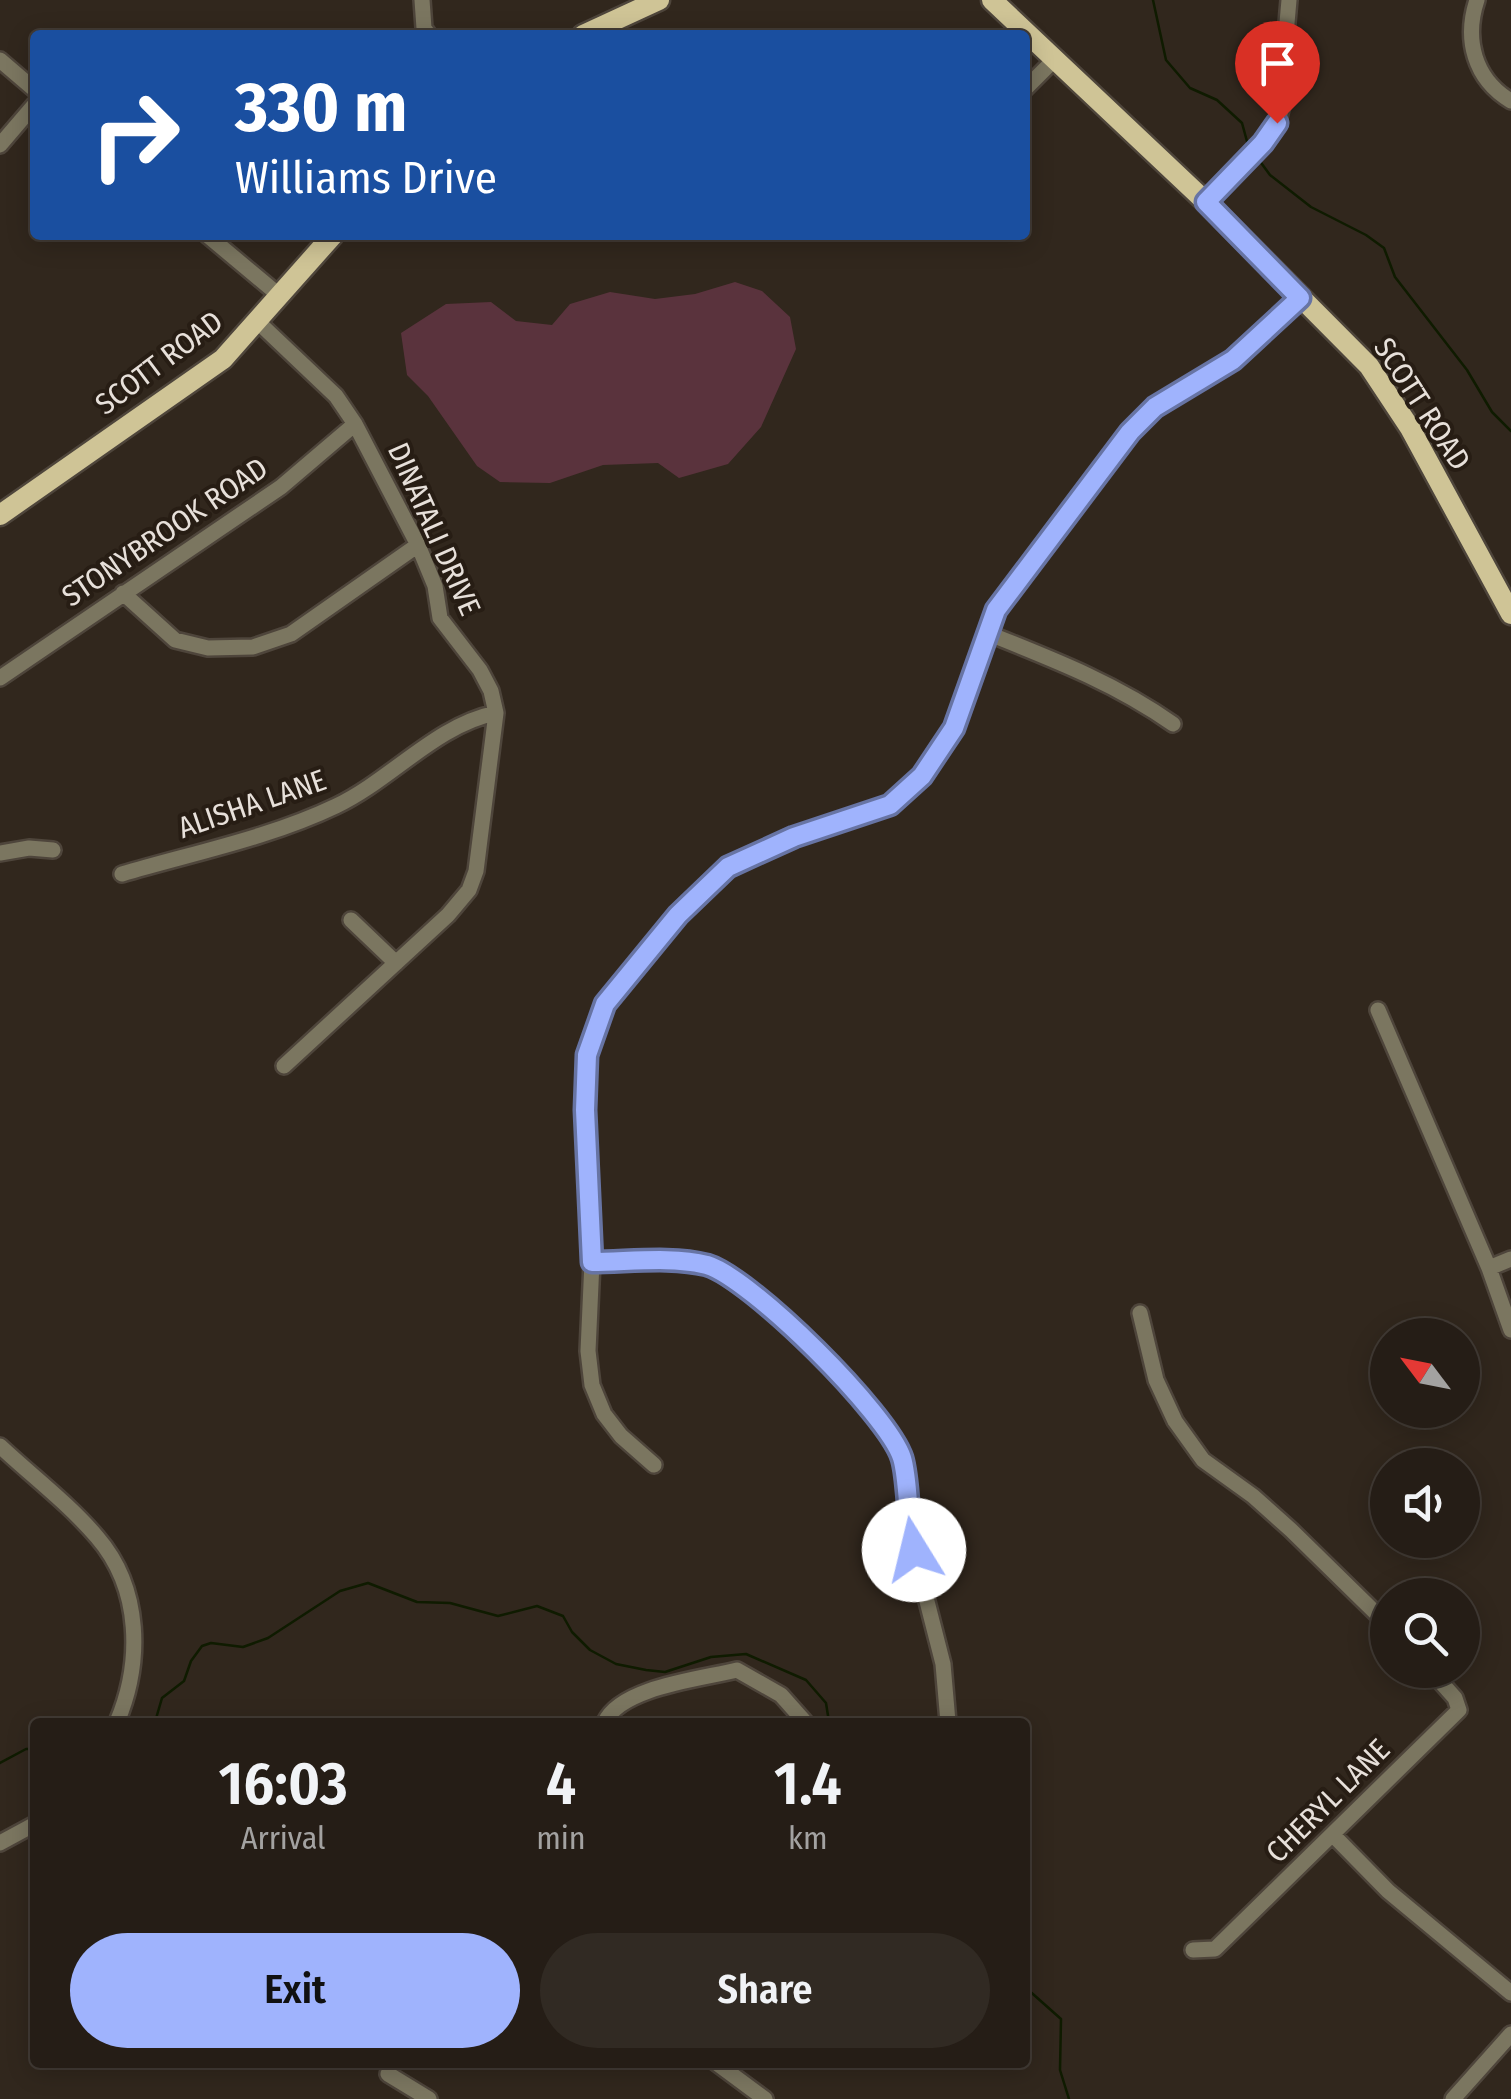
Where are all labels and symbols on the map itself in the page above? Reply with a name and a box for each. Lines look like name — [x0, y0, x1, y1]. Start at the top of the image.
pin — [1235, 21, 1320, 124]
street label: SCOTT ROAD — [88, 303, 230, 423]
street label: SCOTT ROAD — [1366, 331, 1478, 477]
street label: DINATALI DRIVE — [380, 437, 488, 621]
street label: STONYBROOK ROAD — [55, 450, 275, 614]
street label: ALISHA LANE — [173, 762, 331, 846]
north arrow — [1370, 1318, 1480, 1428]
position arrow — [862, 1498, 966, 1602]
street label: CHERYL LANE — [1259, 1732, 1397, 1870]

